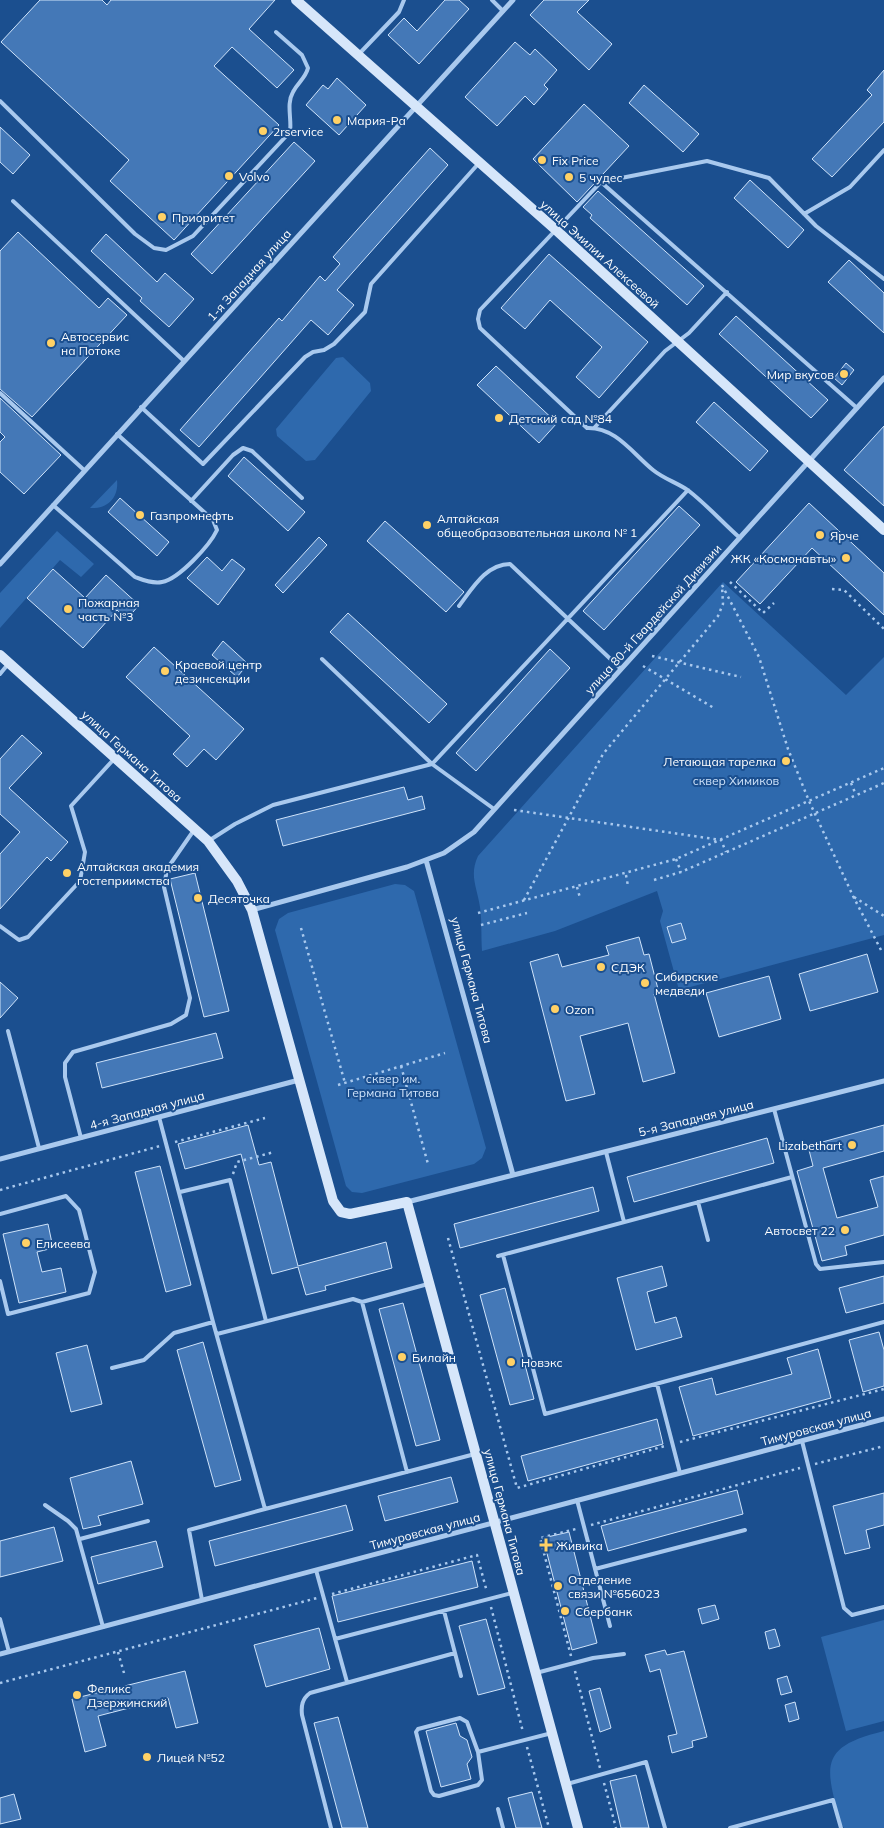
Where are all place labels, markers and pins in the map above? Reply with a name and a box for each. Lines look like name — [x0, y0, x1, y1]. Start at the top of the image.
place label: Мария-Ра — [347, 113, 406, 128]
marker: Мария-Ра — [331, 114, 343, 126]
place label: 2rservice — [273, 124, 323, 139]
marker: 2rservice — [257, 125, 269, 137]
place label: Fix Price — [552, 153, 598, 168]
marker: Fix Price — [536, 154, 548, 166]
place label: Volvo — [239, 169, 270, 184]
marker: Volvo — [223, 170, 235, 182]
place label: 5 чудес — [579, 170, 622, 185]
marker: 5 чудес — [563, 171, 575, 183]
place label: Приоритет — [172, 210, 235, 225]
marker: Приоритет — [156, 211, 168, 223]
place label: Автосервис на Потоке — [61, 329, 129, 358]
marker: Автосервис на Потоке — [45, 337, 57, 349]
place label: Мир вкусов — [767, 367, 834, 382]
marker: Мир вкусов — [838, 368, 850, 380]
place label: Детский сад №84 — [509, 411, 612, 426]
marker: Детский сад №84 — [493, 412, 505, 424]
place label: Газпромнефть — [150, 508, 234, 523]
marker: Газпромнефть — [134, 509, 146, 521]
place label: Алтайская общеобразовательная школа № 1 — [437, 511, 637, 540]
marker: Алтайская общеобразовательная школа № 1 — [421, 519, 433, 531]
place label: Ярче — [830, 528, 859, 543]
marker: Ярче — [814, 529, 826, 541]
place label: ЖК «Космонавты» — [731, 551, 837, 566]
marker: ЖК «Космонавты» — [840, 552, 852, 564]
place label: Пожарная часть №3 — [78, 595, 140, 624]
marker: Пожарная часть №3 — [62, 603, 74, 615]
place label: Краевой центр дезинсекции — [175, 657, 262, 686]
marker: Краевой центр дезинсекции — [159, 665, 171, 677]
place label: Летающая тарелка — [663, 754, 776, 769]
marker: Летающая тарелка — [780, 755, 792, 767]
place label: Алтайская академия гостеприимства — [77, 859, 199, 888]
marker: Алтайская академия гостеприимства — [61, 867, 73, 879]
place label: Десяточка — [208, 891, 270, 906]
marker: Десяточка — [192, 892, 204, 904]
place label: СДЭК — [611, 960, 645, 975]
marker: СДЭК — [595, 961, 607, 973]
place label: Сибирские медведи — [655, 969, 718, 998]
marker: Сибирские медведи — [639, 977, 651, 989]
place label: Ozon — [565, 1002, 594, 1017]
marker: Ozon — [549, 1003, 561, 1015]
place label: Lizabethart — [778, 1138, 842, 1153]
marker: Lizabethart — [846, 1139, 858, 1151]
place label: Автосвет 22 — [765, 1223, 835, 1238]
marker: Автосвет 22 — [839, 1224, 851, 1236]
place label: Елисеева — [36, 1236, 91, 1251]
marker: Елисеева — [20, 1237, 32, 1249]
place label: Билайн — [412, 1350, 456, 1365]
marker: Билайн — [396, 1351, 408, 1363]
place label: Новэкс — [521, 1355, 563, 1370]
marker: Новэкс — [505, 1356, 517, 1368]
place label: Живика — [556, 1538, 603, 1553]
marker: Живика — [540, 1539, 552, 1551]
place label: Отделение связи №656023 — [568, 1572, 660, 1601]
marker: Отделение связи №656023 — [552, 1580, 564, 1592]
place label: Сбербанк — [575, 1604, 633, 1619]
marker: Сбербанк — [559, 1605, 571, 1617]
place label: Феликс Дзержинский — [87, 1681, 168, 1710]
marker: Феликс Дзержинский — [71, 1689, 83, 1701]
place label: Лицей №52 — [157, 1750, 225, 1765]
marker: Лицей №52 — [141, 1751, 153, 1763]

